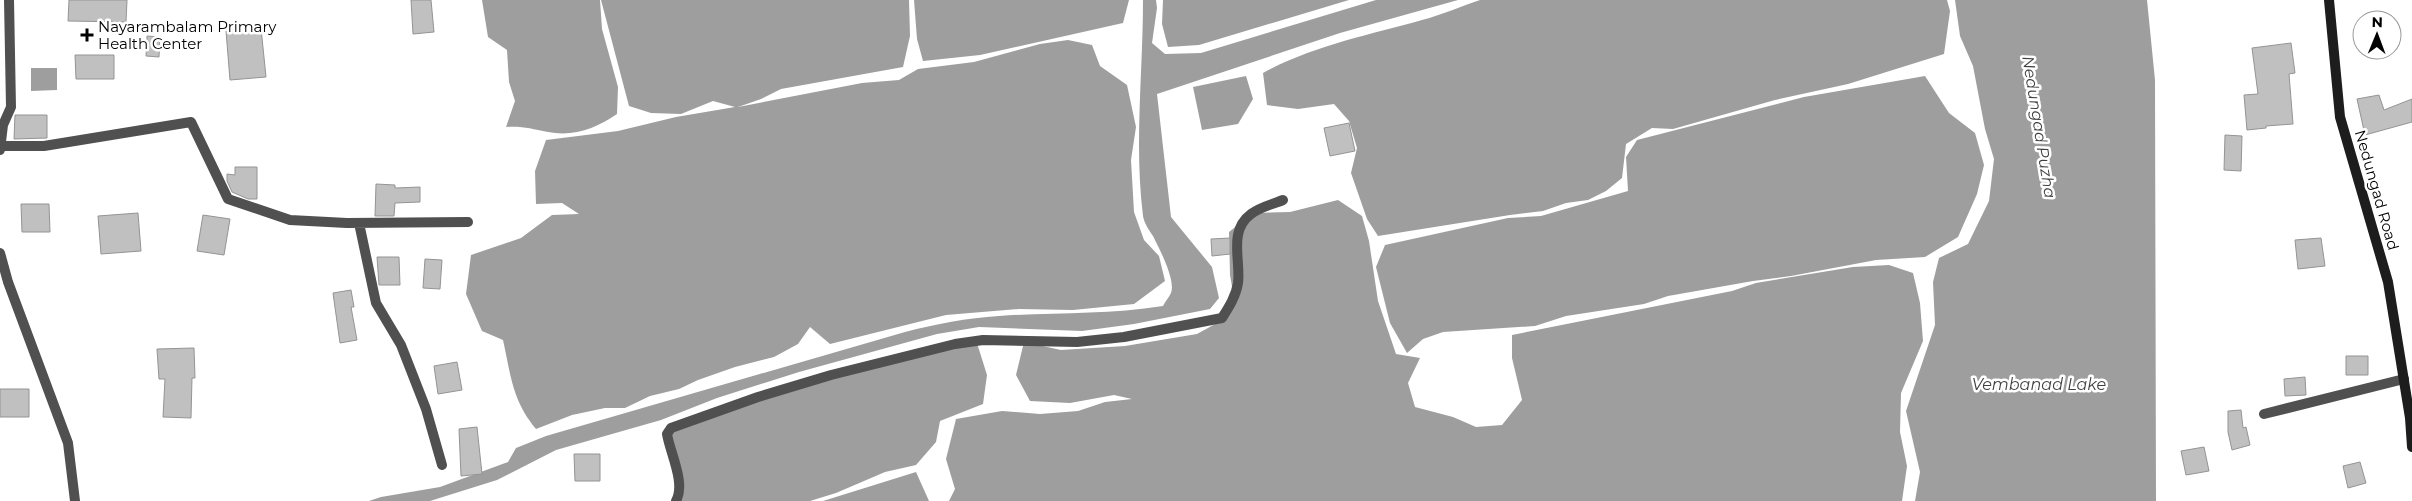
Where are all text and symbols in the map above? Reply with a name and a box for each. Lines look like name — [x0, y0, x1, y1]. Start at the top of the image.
north arrow — [2352, 10, 2402, 60]
text: N — [2371, 13, 2383, 31]
place label: Nayarambalam Primary Health Center — [98, 17, 277, 53]
marker: Nayarambalam Primary Health Center — [80, 28, 94, 42]
water label: Nedungad Puzha — [2018, 54, 2060, 200]
street label: Nedungad Road — [2351, 128, 2403, 252]
water label: Vembanad Lake — [1972, 375, 2106, 394]

